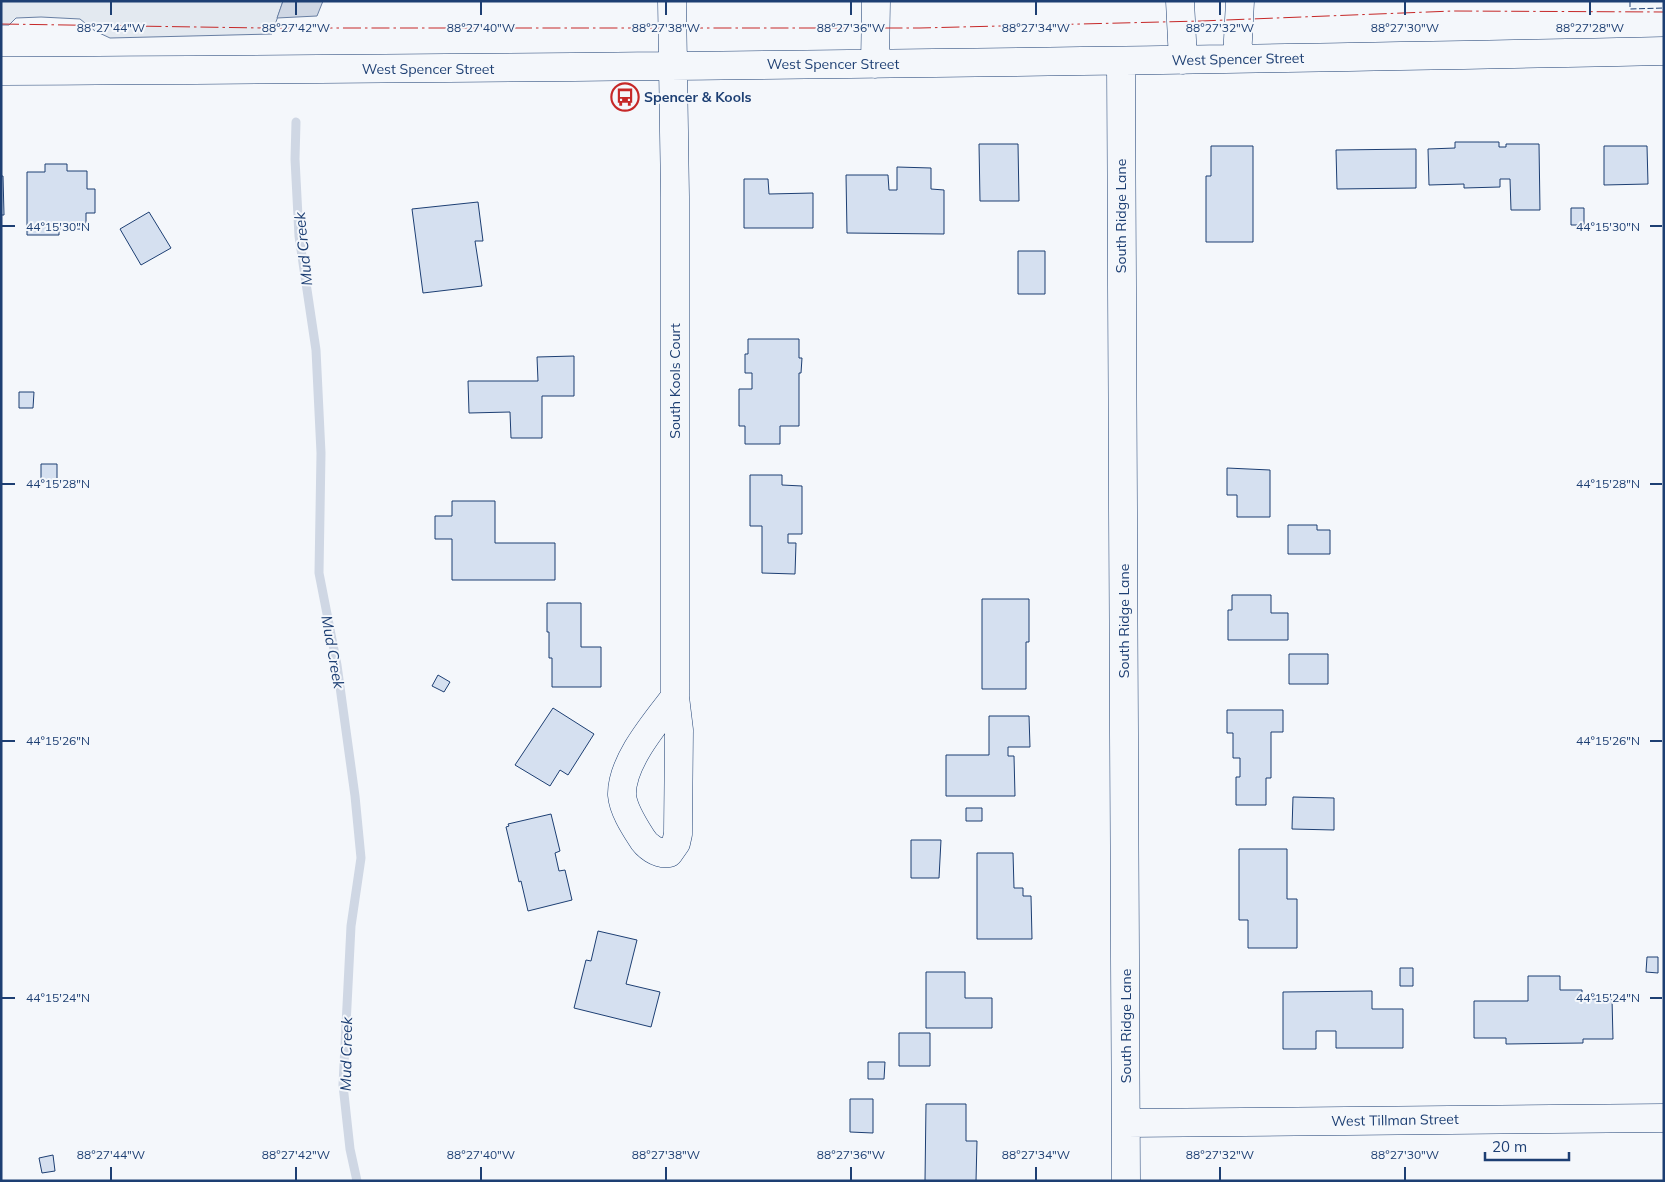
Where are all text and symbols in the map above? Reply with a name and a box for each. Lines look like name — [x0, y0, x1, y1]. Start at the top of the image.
text: 88°27'44"W — [77, 20, 145, 35]
text: 88°27'42"W — [262, 20, 330, 35]
text: 88°27'40"W — [447, 20, 515, 35]
text: 88°27'38"W — [632, 20, 700, 35]
text: 88°27'36"W — [817, 20, 885, 35]
text: 88°27'34"W — [1002, 20, 1070, 35]
text: 88°27'32"W — [1186, 20, 1254, 35]
text: 88°27'30"W — [1371, 20, 1439, 35]
text: 88°27'28"W — [1556, 20, 1624, 35]
street label: West Spencer Street — [1172, 49, 1305, 69]
street label: West Spencer Street — [767, 55, 899, 73]
street label: West Spencer Street — [362, 60, 494, 78]
bus stop icon: Spencer & Kools — [610, 82, 640, 112]
place label: Spencer & Kools — [644, 88, 752, 106]
street label: South Ridge Lane — [1112, 159, 1130, 273]
water label: Mud Creek — [290, 210, 316, 287]
text: 44°15'30"N — [26, 219, 90, 234]
text: 44°15'30"N — [1576, 219, 1640, 234]
street label: South Kools Court — [666, 323, 684, 439]
text: 44°15'28"N — [26, 476, 90, 491]
text: 44°15'28"N — [1576, 476, 1640, 491]
street label: South Ridge Lane — [1115, 564, 1133, 678]
water label: Mud Creek — [317, 614, 349, 691]
text: 44°15'26"N — [26, 733, 90, 748]
text: 44°15'26"N — [1576, 733, 1640, 748]
street label: South Ridge Lane — [1117, 969, 1135, 1083]
text: 44°15'24"N — [26, 990, 90, 1005]
text: 44°15'24"N — [1576, 990, 1640, 1005]
water label: Mud Creek — [336, 1016, 356, 1091]
street label: West Tillman Street — [1331, 1110, 1459, 1130]
scale bar — [1485, 1130, 1569, 1162]
text: 20 m — [1492, 1137, 1527, 1156]
text: 88°27'44"W — [77, 1147, 145, 1162]
text: 88°27'42"W — [262, 1147, 330, 1162]
text: 88°27'40"W — [447, 1147, 515, 1162]
text: 88°27'38"W — [632, 1147, 700, 1162]
text: 88°27'36"W — [817, 1147, 885, 1162]
text: 88°27'34"W — [1002, 1147, 1070, 1162]
text: 88°27'32"W — [1186, 1147, 1254, 1162]
text: 88°27'30"W — [1371, 1147, 1439, 1162]

